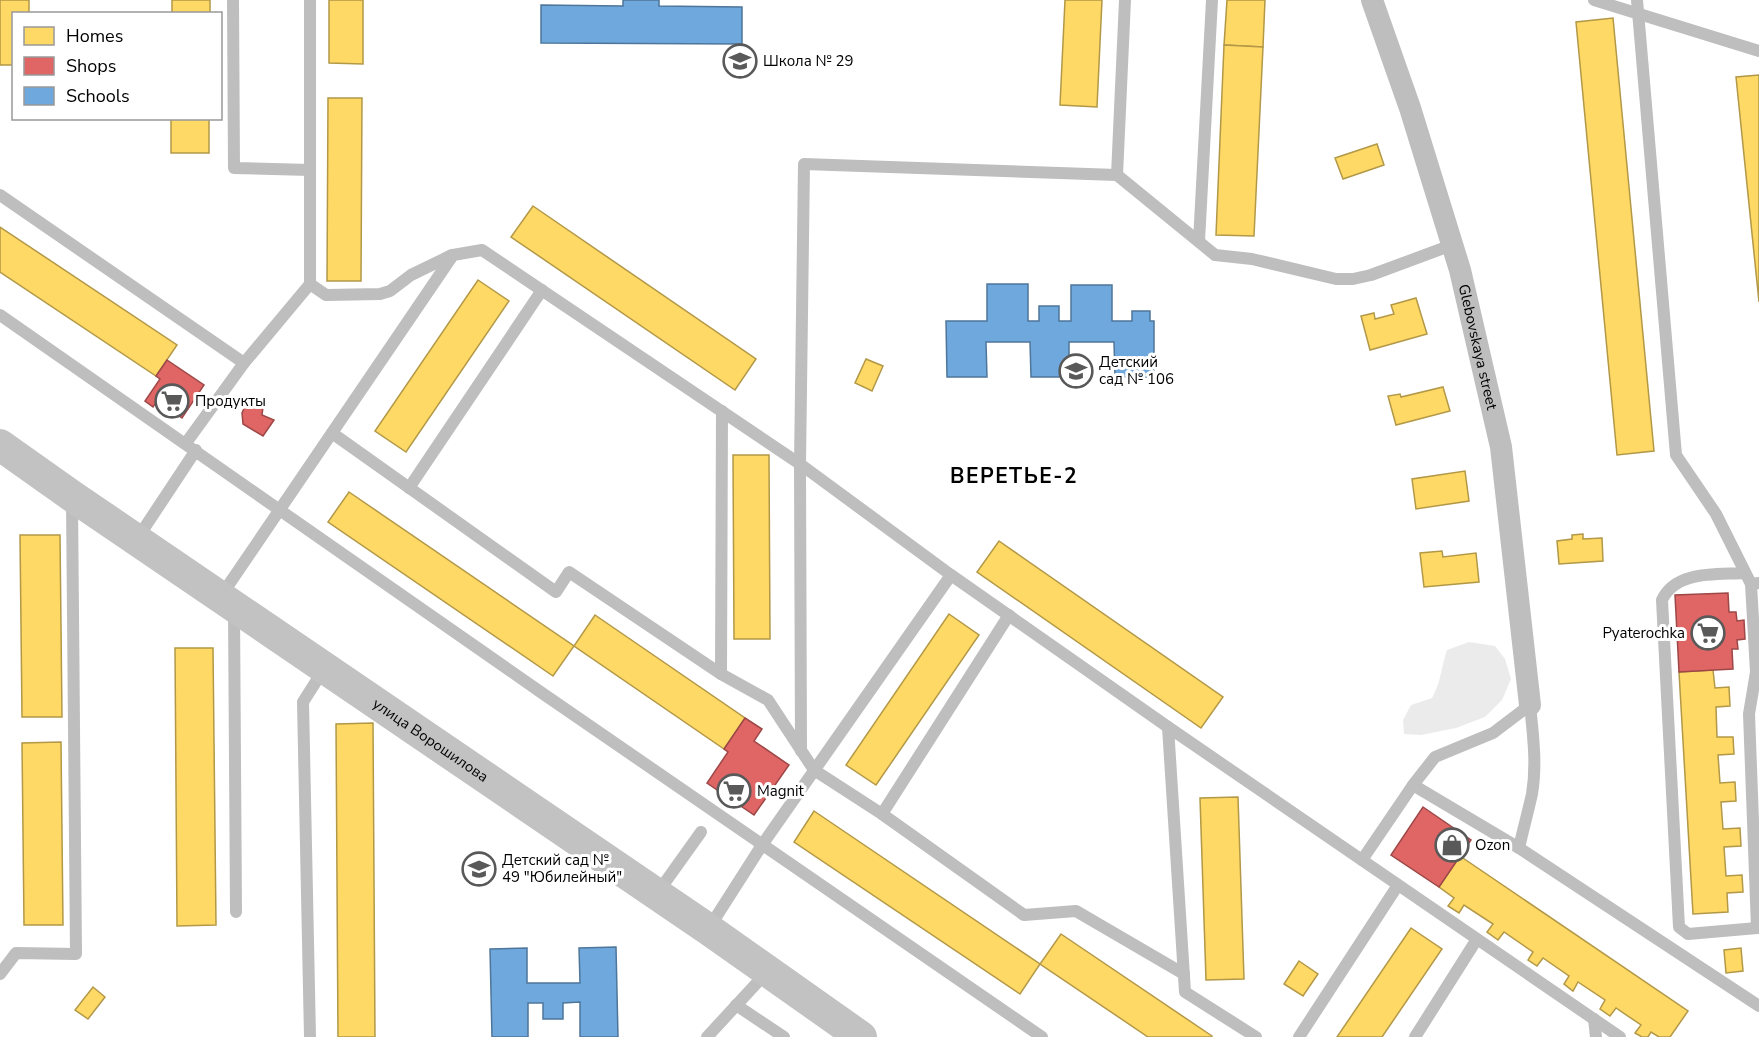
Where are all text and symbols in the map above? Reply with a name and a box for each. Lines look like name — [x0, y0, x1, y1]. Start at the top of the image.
legend — [12, 12, 222, 120]
text: Homes — [66, 24, 123, 48]
school or university icon: Школа № 29 — [722, 43, 758, 79]
place label: Школа № 29 — [763, 51, 854, 71]
text: Shops — [66, 54, 116, 78]
text: Schools — [66, 84, 130, 108]
street label: Glebovskaya street — [1454, 282, 1502, 413]
place label: Детский сад № 106 — [1099, 352, 1174, 389]
school or university icon: Детский сад № 106 — [1058, 353, 1094, 389]
supermarket icon: Продукты — [154, 383, 190, 419]
place label: Продукты — [195, 391, 266, 411]
district label: ВЕРЕТЬЕ-2 — [950, 462, 1078, 490]
supermarket icon: Pyaterochka — [1690, 615, 1726, 651]
place label: Pyaterochka — [1602, 623, 1685, 643]
street label: улица Ворошилова — [369, 694, 492, 787]
supermarket icon: Magnit — [716, 773, 752, 809]
place label: Magnit — [757, 781, 805, 801]
shop icon: Ozon — [1434, 827, 1470, 863]
place label: Ozon — [1475, 835, 1510, 855]
place label: Детский сад № 49 "Юбилейный" — [502, 850, 622, 887]
school or university icon: Детский сад № 49 "Юбилейный" — [461, 851, 497, 887]

